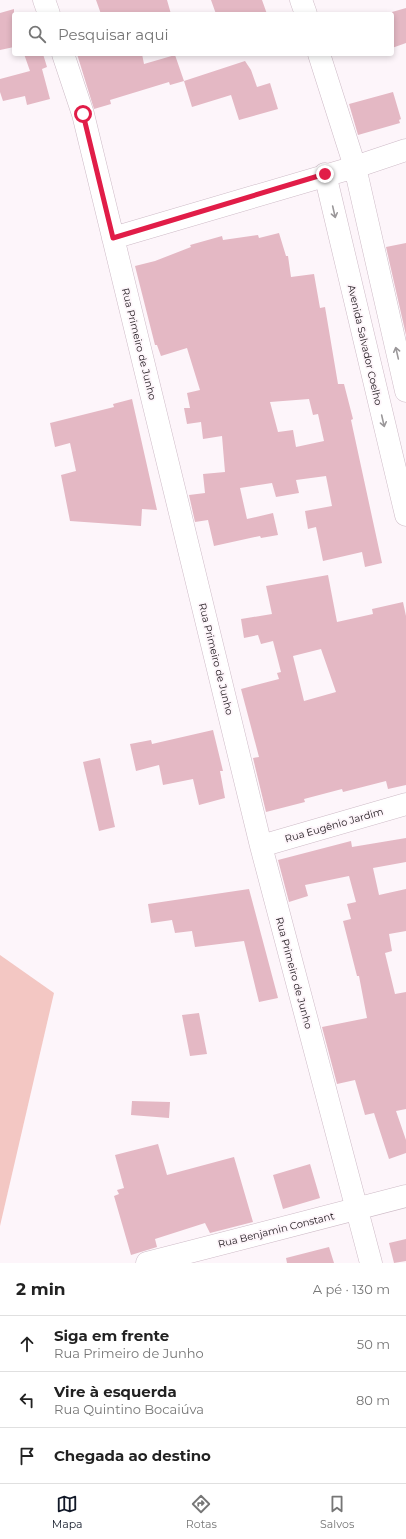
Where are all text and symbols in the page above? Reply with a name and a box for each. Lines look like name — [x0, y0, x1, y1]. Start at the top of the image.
search box — [12, 12, 394, 56]
icon: search — [26, 23, 48, 45]
text: Pesquisar aqui — [58, 25, 169, 44]
route start — [74, 105, 92, 123]
route end — [316, 165, 334, 183]
one-way arrow — [330, 206, 338, 219]
street label: Avenida Salvador Coelho — [345, 283, 385, 407]
street label: Rua Primeiro de Junho — [119, 287, 159, 401]
one-way arrow — [393, 347, 401, 360]
one-way arrow — [380, 414, 388, 427]
street label: Rua Primeiro de Junho — [196, 602, 236, 716]
street label: Rua Eugênio Jardim — [283, 805, 385, 845]
street label: Rua Primeiro de Junho — [273, 916, 315, 1030]
street label: Rua Benjamin Constant — [216, 1209, 336, 1251]
text: 2 min — [16, 1279, 66, 1299]
text: A pé · 130 m — [313, 1281, 390, 1297]
text: Siga em frente — [54, 1326, 169, 1345]
icon: ahead — [16, 1333, 38, 1355]
text: 50 m — [357, 1336, 390, 1352]
text: Rua Primeiro de Junho — [54, 1345, 204, 1361]
text: Vire à esquerda — [54, 1382, 177, 1401]
icon: left — [16, 1389, 38, 1411]
text: 80 m — [356, 1392, 390, 1408]
text: Rua Quintino Bocaiúva — [54, 1401, 204, 1417]
icon: arrive — [16, 1445, 38, 1467]
text: Chegada ao destino — [54, 1446, 211, 1465]
tab: Mapa — [52, 1493, 83, 1531]
tab: Rotas — [186, 1493, 217, 1531]
tab: Salvos — [320, 1493, 354, 1531]

